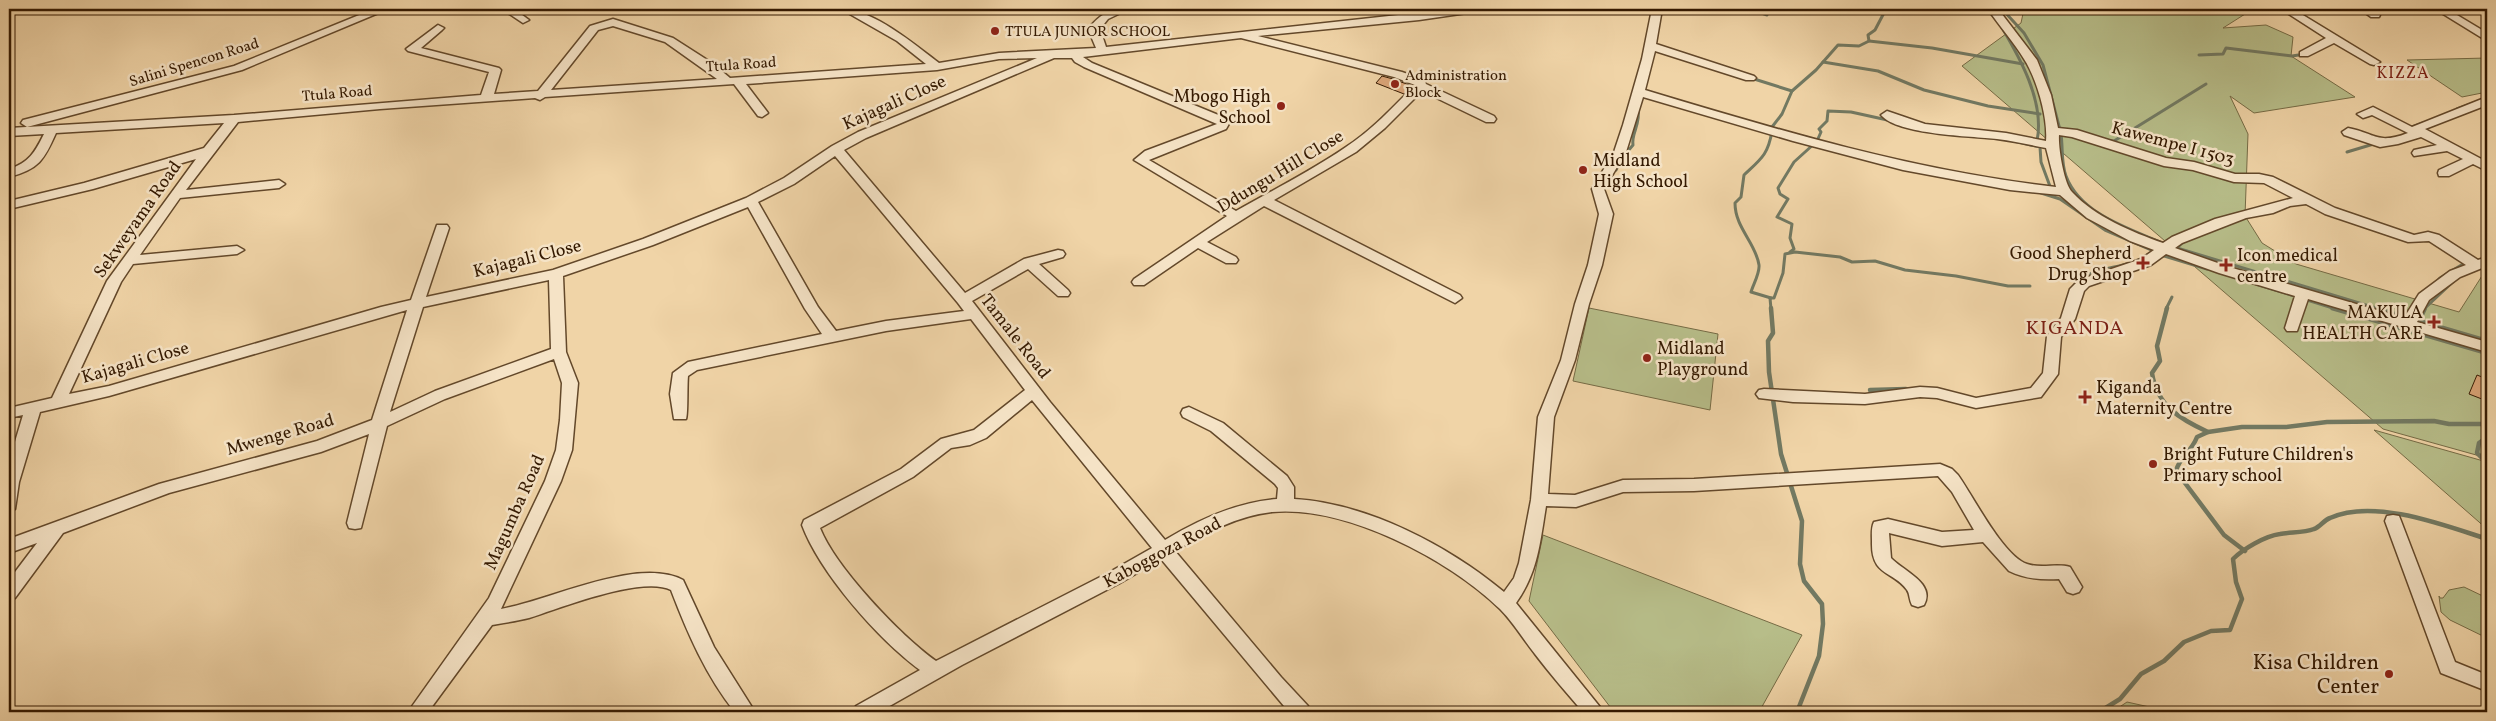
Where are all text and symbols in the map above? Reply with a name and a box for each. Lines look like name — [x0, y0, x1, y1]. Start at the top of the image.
place label: TTULA JUNIOR SCHOOL — [1005, 22, 1171, 43]
marker: TTULA JUNIOR SCHOOL — [989, 25, 1001, 37]
street label: Salini Spencon Road — [127, 34, 262, 93]
street label: Ttula Road — [705, 53, 777, 78]
district label: KIZZA — [2377, 63, 2429, 85]
place label: Administration Block — [1405, 66, 1507, 104]
street label: Kajagali Close — [839, 69, 950, 137]
marker: Administration Block — [1389, 78, 1401, 90]
street label: Ttula Road — [301, 81, 373, 108]
place label: Mbogo High School — [1174, 85, 1271, 131]
marker: Mbogo High School — [1275, 100, 1287, 112]
street label: Kawempe I 1503 — [2108, 116, 2237, 173]
street label: Ddungu Hill Close — [1213, 125, 1349, 220]
place label: Midland High School — [1593, 149, 1688, 195]
street label: Sekweyama Road — [88, 156, 188, 284]
marker: Midland High School — [1577, 164, 1589, 176]
street label: Kajagali Close — [471, 234, 584, 285]
place label: Good Shepherd Drug Shop — [2010, 242, 2132, 288]
place label: Icon medical centre — [2237, 244, 2338, 290]
marker: Good Shepherd Drug Shop — [2136, 256, 2150, 270]
marker: Icon medical centre — [2219, 258, 2233, 272]
street label: Tamale Road — [974, 289, 1056, 385]
place label: MAKULA HEALTH CARE — [2302, 301, 2423, 347]
district label: KIGANDA — [2026, 315, 2124, 343]
marker: MAKULA HEALTH CARE — [2427, 315, 2441, 329]
street label: Kajagali Close — [79, 336, 192, 391]
place label: Midland Playground — [1657, 337, 1748, 383]
marker: Midland Playground — [1641, 352, 1653, 364]
place label: Kiganda Maternity Centre — [2096, 376, 2232, 422]
marker: Kiganda Maternity Centre — [2078, 390, 2092, 404]
street label: Mwenge Road — [224, 408, 337, 463]
place label: Bright Future Children's Primary school — [2163, 443, 2354, 489]
street label: Magumba Road — [479, 451, 552, 574]
marker: Bright Future Children's Primary school — [2147, 458, 2159, 470]
street label: Kaboggoza Road — [1099, 512, 1226, 595]
place label: Kisa Children Center — [2253, 649, 2379, 702]
marker: Kisa Children Center — [2383, 668, 2395, 680]

